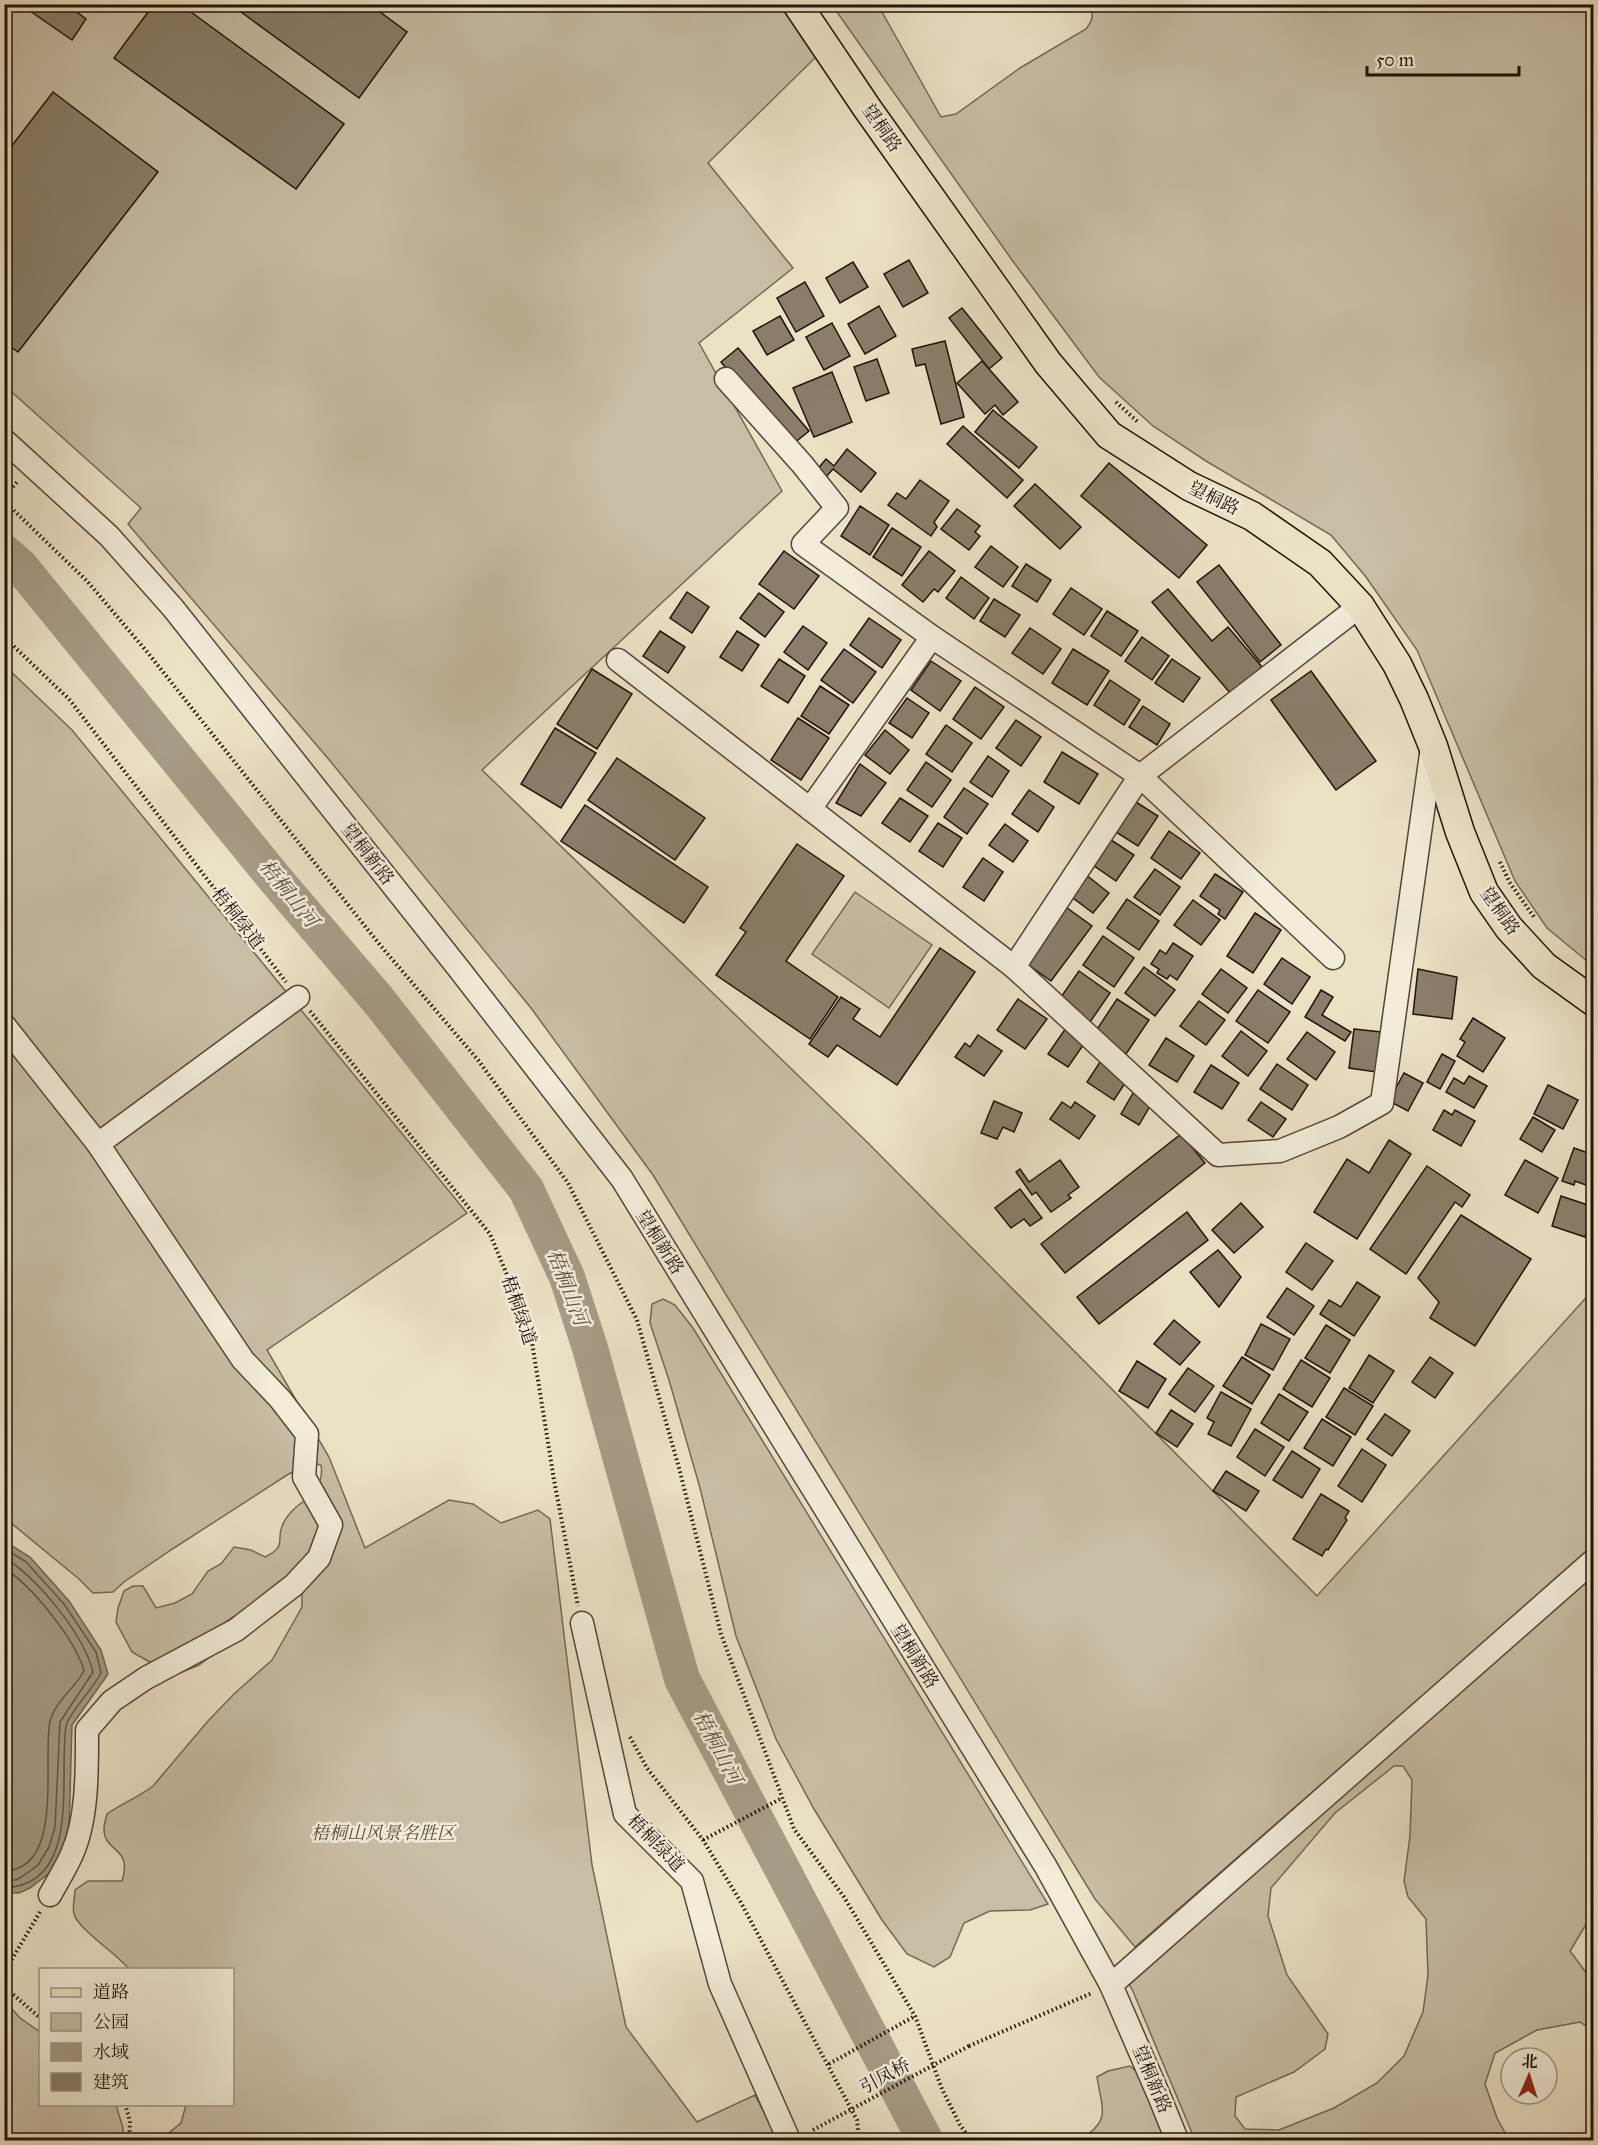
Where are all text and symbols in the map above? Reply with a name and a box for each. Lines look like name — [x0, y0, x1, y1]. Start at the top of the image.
scale bar — [1367, 39, 1518, 77]
text: 50 m — [1376, 49, 1414, 71]
street label: 望桐路 — [858, 100, 906, 156]
street label: 望桐路 — [1185, 476, 1243, 520]
street label: 望桐新路 — [337, 819, 399, 889]
water label: 梧桐山河 — [255, 854, 325, 934]
street label: 梧桐绿道 — [207, 883, 269, 953]
street label: 望桐路 — [1476, 883, 1524, 939]
street label: 望桐新路 — [632, 1206, 688, 1278]
water label: 梧桐山河 — [542, 1245, 595, 1331]
street label: 梧桐绿道 — [497, 1272, 541, 1348]
street label: 望桐新路 — [887, 1620, 943, 1692]
water label: 梧桐山河 — [689, 1706, 749, 1791]
street label: 梧桐绿道 — [623, 1809, 689, 1877]
park label: 梧桐山风景名胜区 — [311, 1822, 457, 1844]
legend — [39, 1968, 234, 2106]
text: 道路 — [93, 1981, 129, 2003]
text: 公园 — [93, 2011, 129, 2033]
text: 水域 — [93, 2041, 129, 2063]
street label: 望桐新路 — [1128, 2042, 1176, 2116]
north arrow — [1499, 2046, 1559, 2106]
text: 北 — [1521, 2052, 1538, 2071]
street label: 引凤桥 — [856, 2054, 914, 2098]
text: 建筑 — [93, 2071, 129, 2093]

